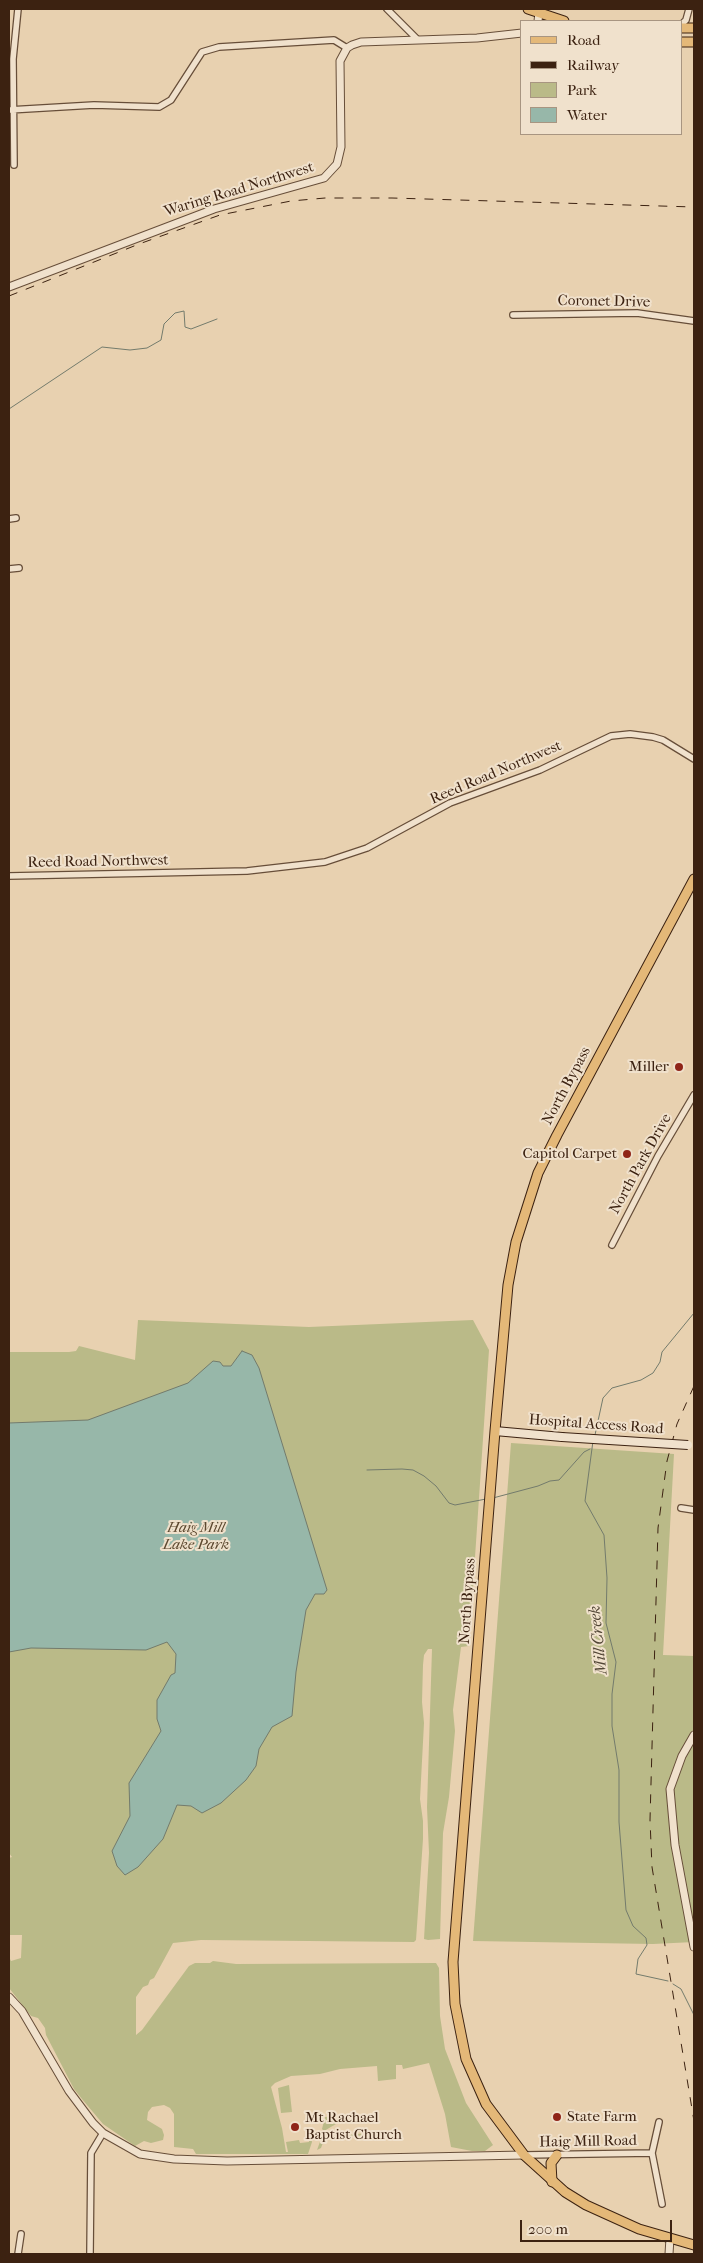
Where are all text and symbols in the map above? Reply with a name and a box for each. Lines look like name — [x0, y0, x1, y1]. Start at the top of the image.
legend — [520, 20, 683, 135]
text: Road — [567, 31, 600, 49]
text: Railway — [567, 56, 619, 74]
text: Park — [567, 81, 597, 99]
text: Water — [567, 106, 607, 124]
street label: Waring Road Northwest — [162, 159, 316, 221]
street label: Coronet Drive — [558, 292, 650, 312]
street label: Reed Road Northwest — [427, 737, 565, 809]
street label: Reed Road Northwest — [27, 852, 169, 872]
street label: North Bypass — [539, 1044, 595, 1128]
place label: Miller — [629, 1058, 669, 1076]
marker: Miller — [673, 1061, 685, 1073]
street label: North Park Drive — [606, 1111, 676, 1217]
place label: Capitol Carpet — [523, 1145, 617, 1163]
marker: Capitol Carpet — [621, 1148, 633, 1160]
street label: Hospital Access Road — [528, 1411, 664, 1439]
park label: Haig Mill Lake Park — [163, 1519, 229, 1554]
street label: North Bypass — [456, 1558, 480, 1644]
water label: Mill Creek — [586, 1605, 612, 1675]
place label: State Farm — [567, 2108, 637, 2126]
place label: Mt Rachael Baptist Church — [305, 2109, 402, 2144]
marker: State Farm — [551, 2111, 563, 2123]
marker: Mt Rachael Baptist Church — [289, 2121, 301, 2133]
street label: Haig Mill Road — [539, 2132, 637, 2152]
scale bar — [523, 2210, 676, 2242]
text: 200 m — [528, 2220, 568, 2238]

